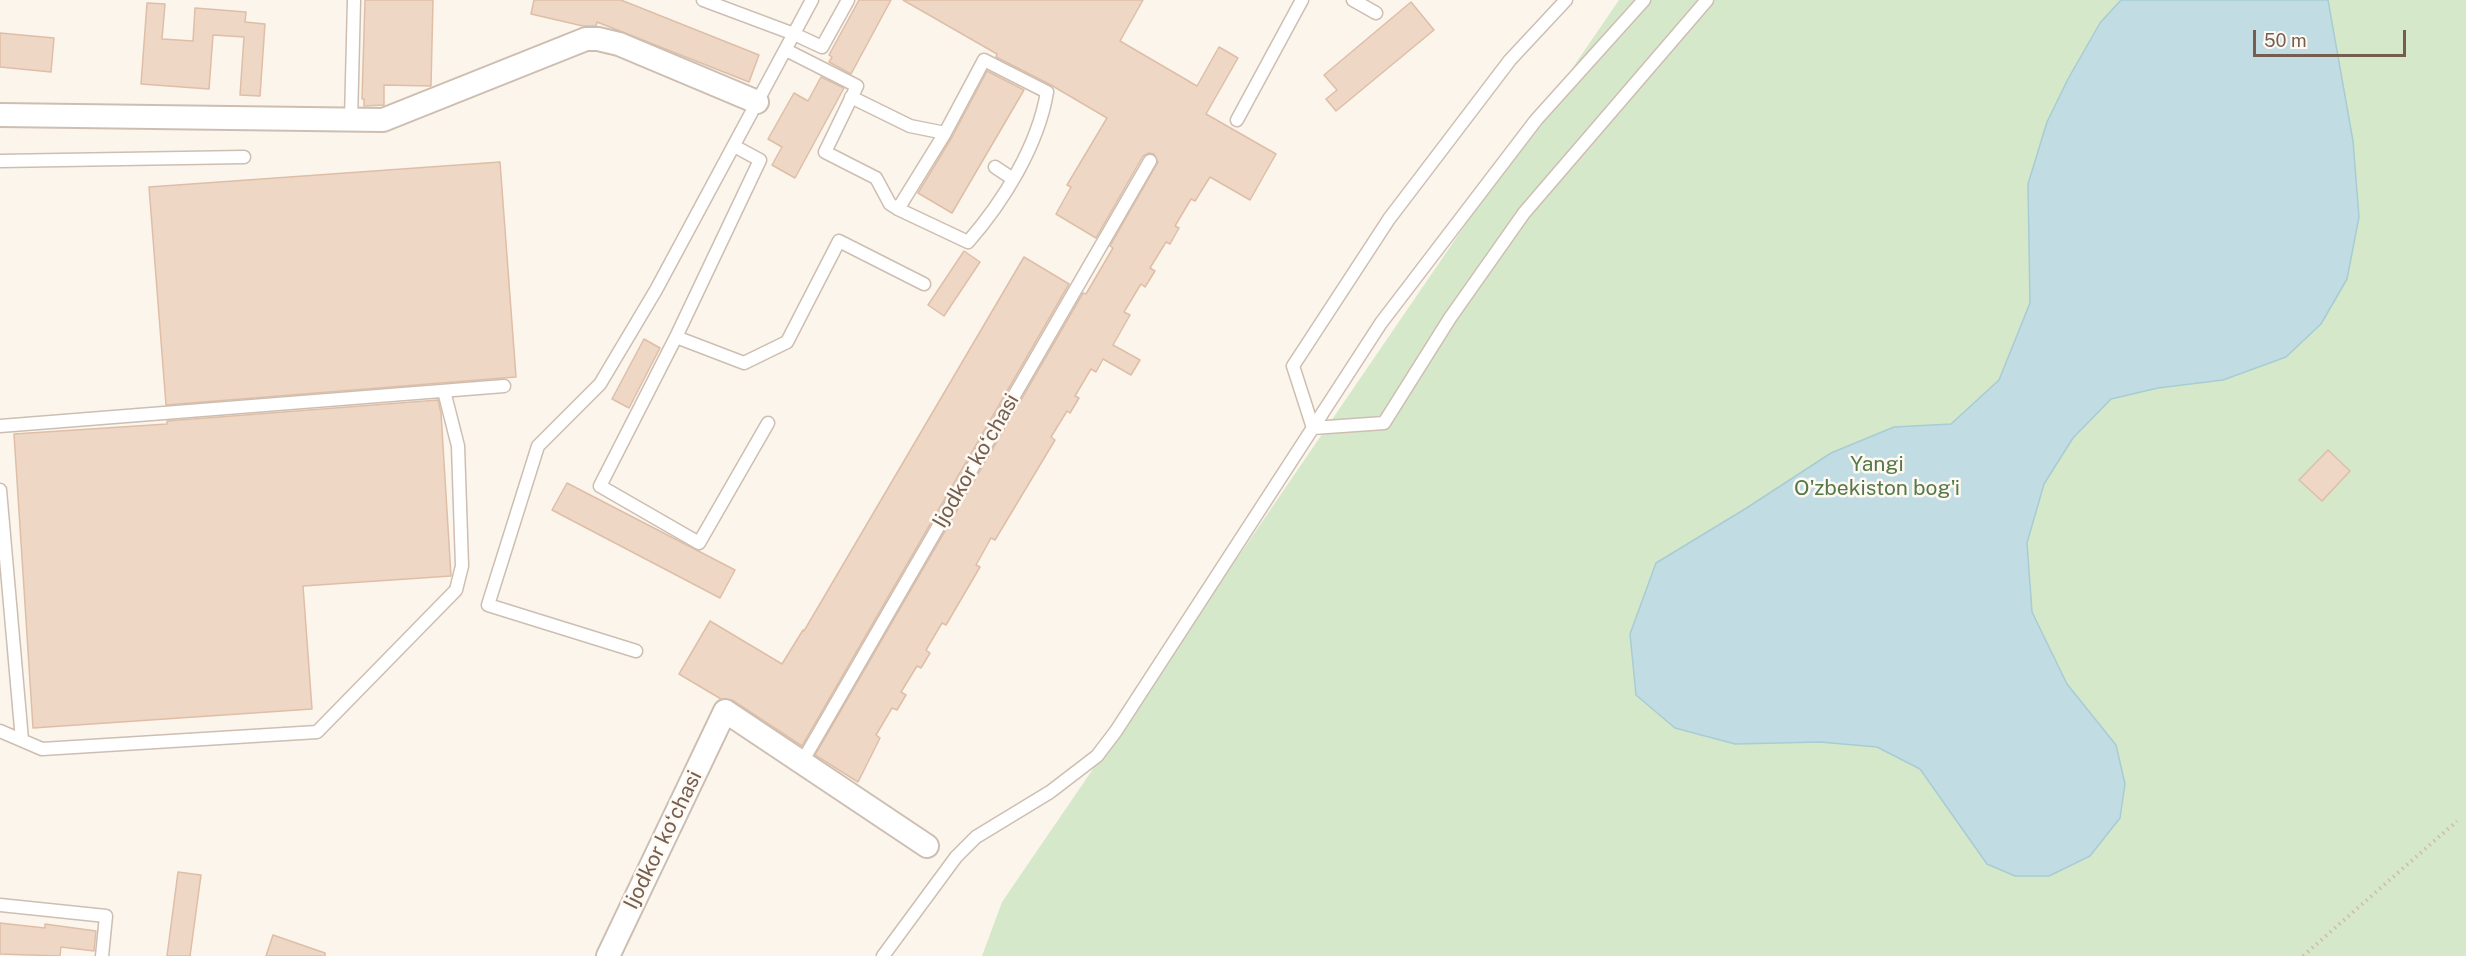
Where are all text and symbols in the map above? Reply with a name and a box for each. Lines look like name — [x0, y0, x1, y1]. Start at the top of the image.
scale bar — [2256, 18, 2409, 56]
text: 50 m — [2264, 30, 2307, 51]
street label: Ijodkor koʻchasi — [927, 389, 1025, 533]
park label: Yangi O'zbekiston bog'i — [1794, 452, 1960, 502]
street label: Ijodkor koʻchasi — [619, 767, 707, 913]

